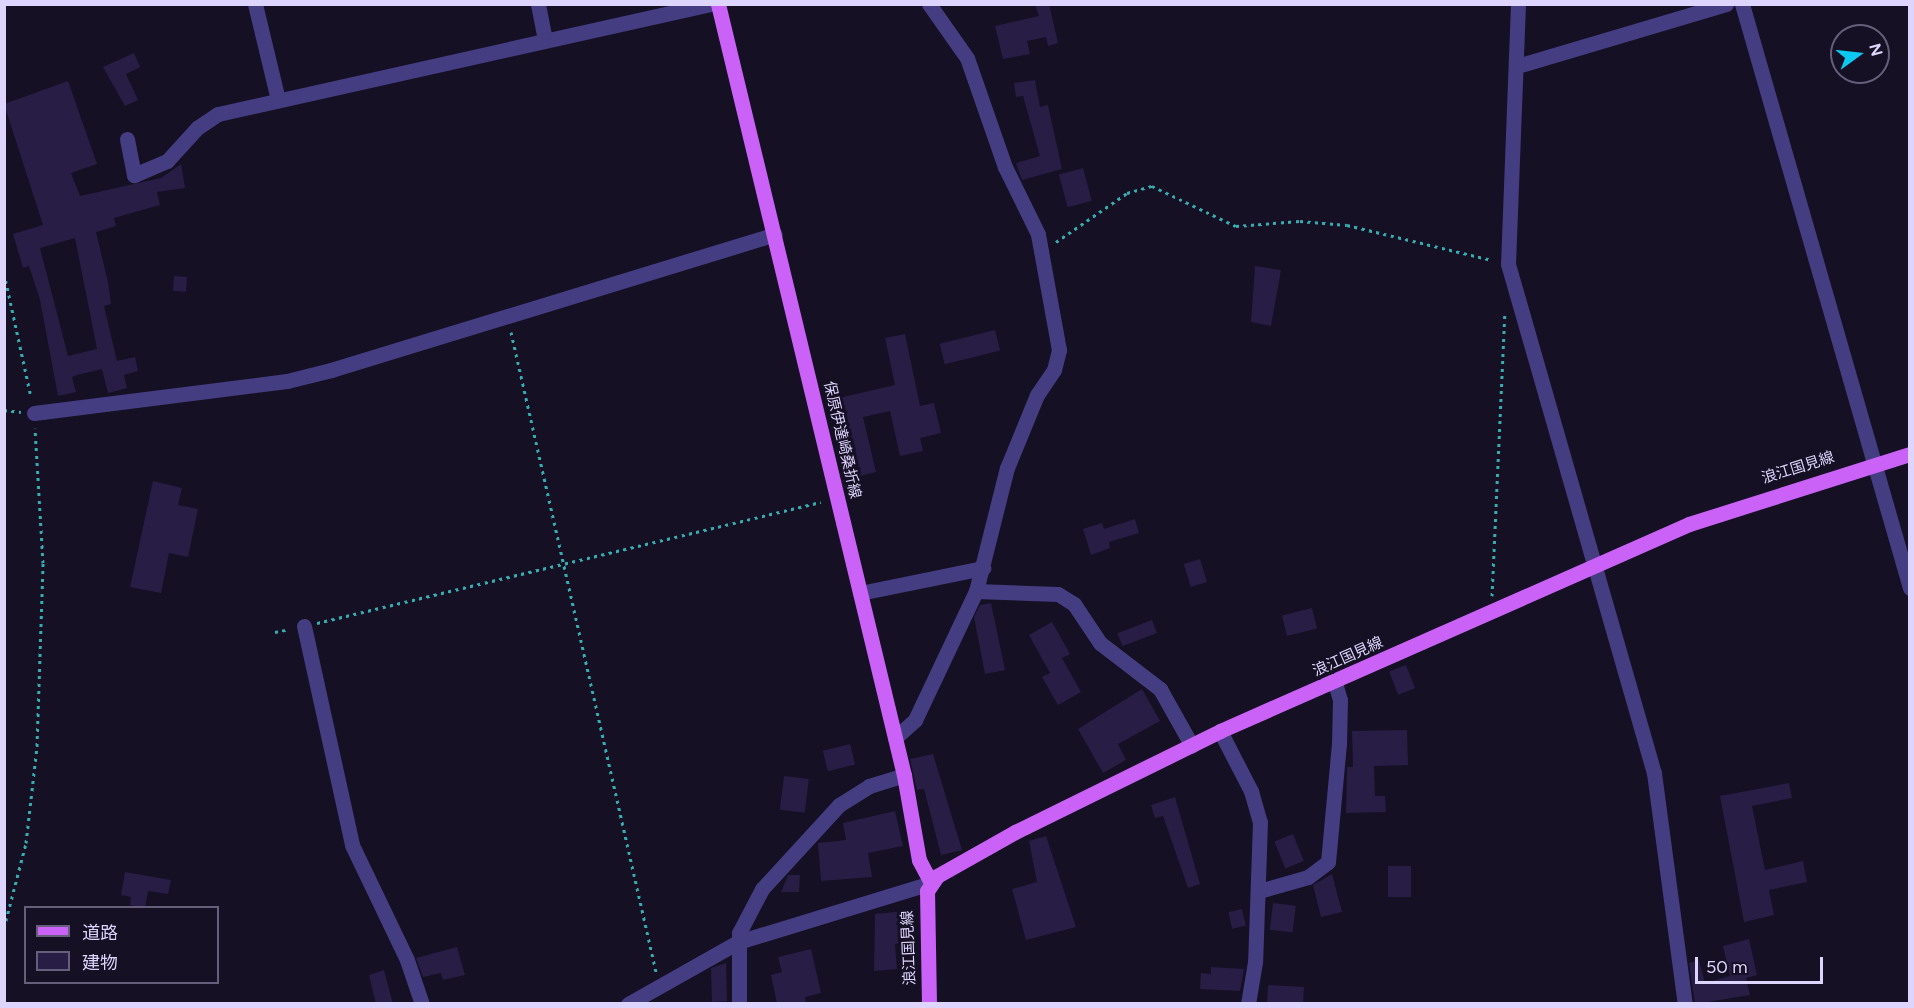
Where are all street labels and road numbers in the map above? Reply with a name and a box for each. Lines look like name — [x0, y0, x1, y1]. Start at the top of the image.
street label: 保原伊達崎桑折線 — [820, 380, 864, 500]
street label: 浪江国見線 — [1760, 448, 1836, 488]
street label: 浪江国見線 — [1310, 634, 1386, 680]
street label: 浪江国見線 — [899, 910, 919, 986]

